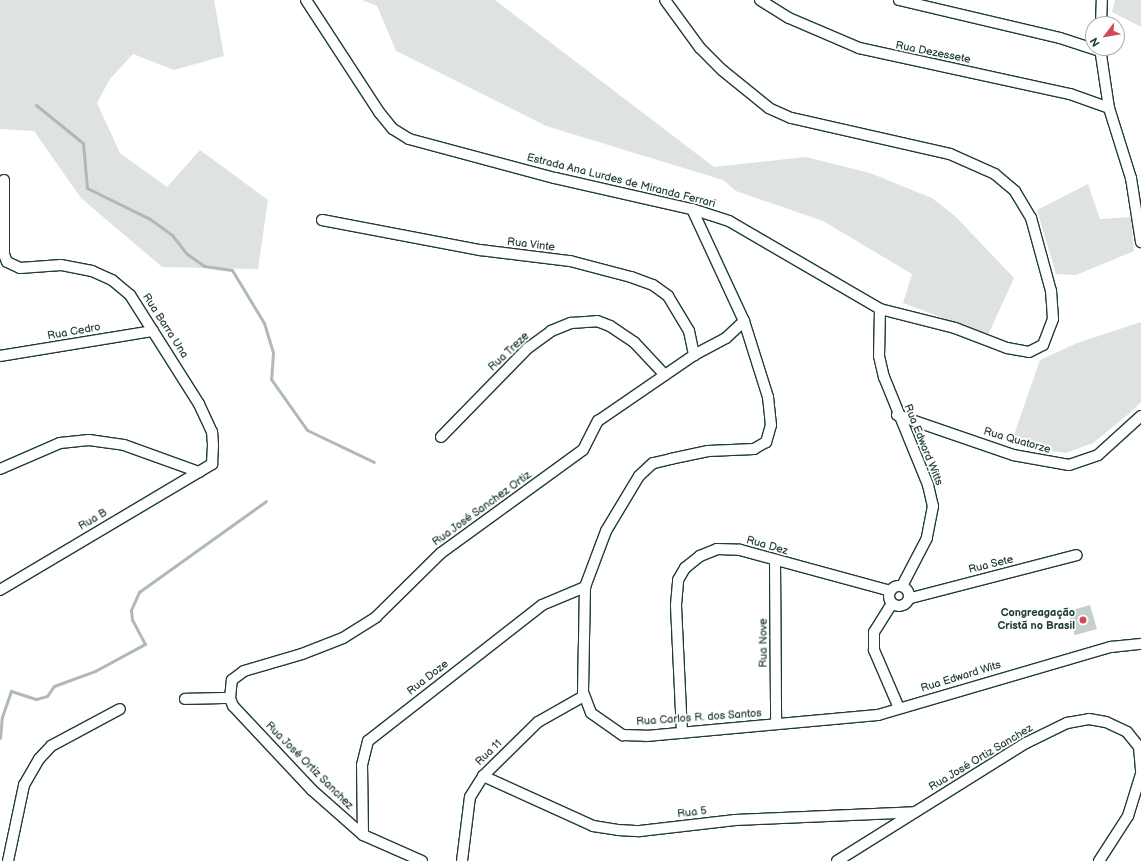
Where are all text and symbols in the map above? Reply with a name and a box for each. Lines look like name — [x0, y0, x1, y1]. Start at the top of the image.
north arrow — [1085, 16, 1125, 56]
text: N — [1087, 35, 1103, 49]
street label: Rua Dezessete — [894, 39, 972, 67]
street label: Estrada Ana Lurdes de Miranda Ferrari — [525, 151, 717, 211]
street label: Rua Vinte — [506, 236, 556, 254]
street label: Rua Barra Una — [139, 291, 191, 361]
street label: Rua Cedro — [46, 321, 102, 343]
street label: Rua Treze — [486, 330, 532, 374]
street label: Rua Edward Witts — [901, 402, 945, 488]
street label: Rua Quatorze — [982, 425, 1052, 457]
street label: Rua José Sanchez Ortiz — [430, 469, 534, 549]
street label: Rua B — [76, 506, 110, 534]
street label: Rua Dez — [745, 534, 789, 558]
street label: Rua Sete — [967, 553, 1015, 577]
place label: Congreagação Cristã no Brasil — [997, 607, 1075, 633]
marker: Congreagação Cristã no Brasil — [1078, 615, 1088, 625]
street label: Rua Nove — [757, 618, 771, 668]
street label: Rua Doze — [405, 658, 451, 698]
street label: Rua Edward Wits — [919, 658, 1003, 696]
street label: Rua Carlos R. dos Santos — [636, 707, 762, 729]
street label: Rua José Ortiz Sanchez — [262, 719, 356, 813]
street label: Rua José Ortiz Sanchez — [926, 722, 1036, 794]
street label: Rua 11 — [473, 737, 505, 769]
street label: Rua 5 — [677, 805, 707, 821]

